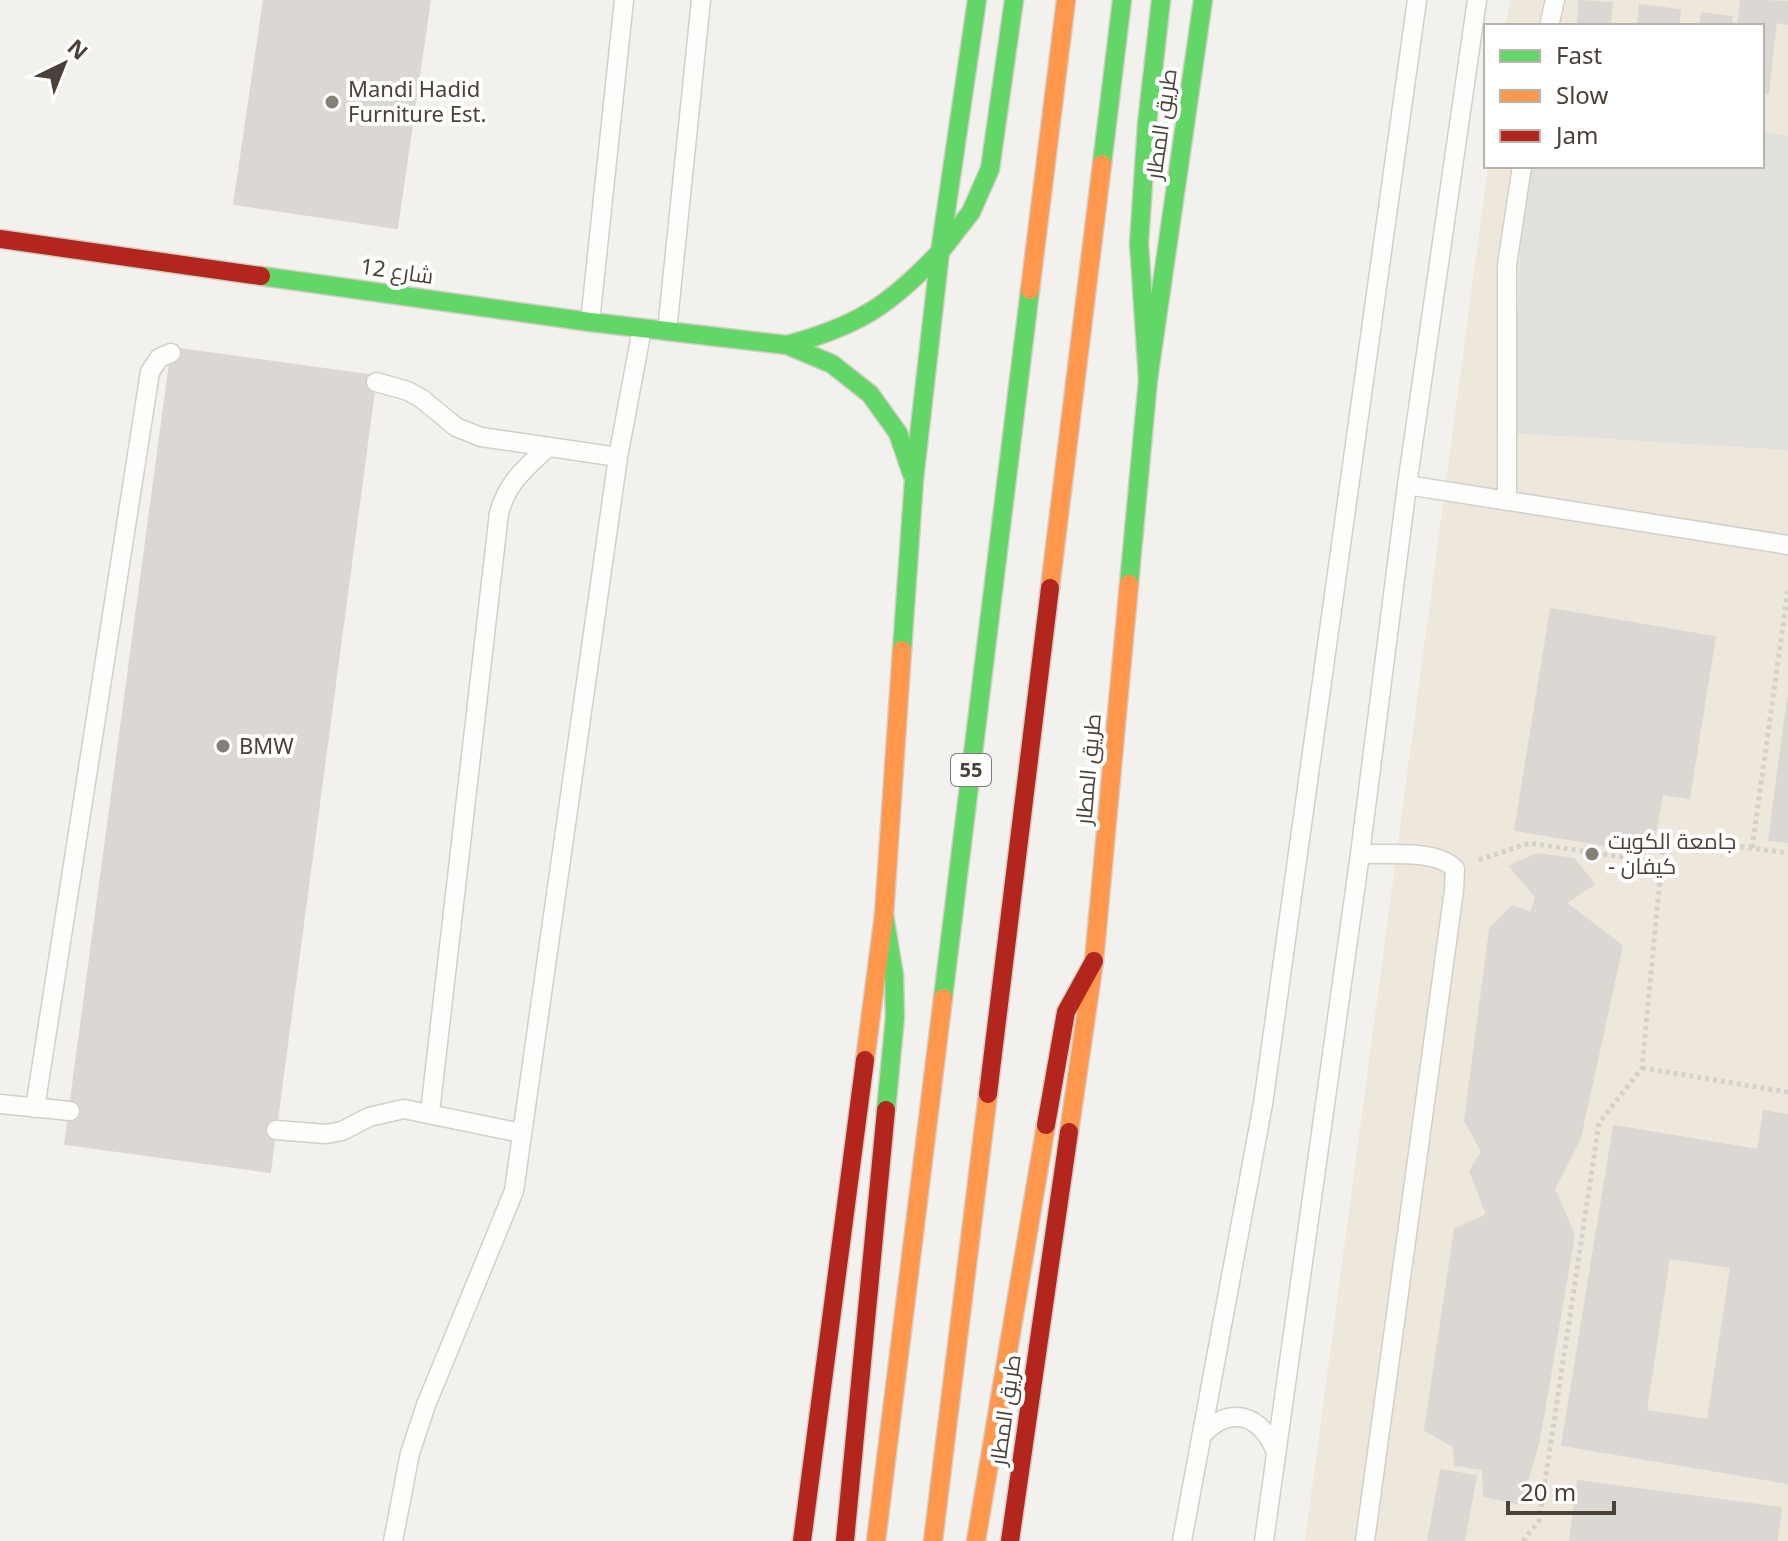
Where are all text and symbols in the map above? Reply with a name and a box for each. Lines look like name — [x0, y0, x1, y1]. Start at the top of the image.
north arrow — [24, 24, 104, 104]
legend — [1484, 24, 1764, 168]
text: N — [62, 32, 95, 66]
text: Fast — [1556, 38, 1602, 71]
street label: طريق المطار — [1137, 67, 1183, 183]
place label: Mandi Hadid Furniture Est. — [348, 73, 486, 128]
text: Slow — [1556, 78, 1608, 111]
marker: Mandi Hadid Furniture Est. — [323, 93, 341, 111]
text: Jam — [1554, 118, 1598, 151]
street label: شارع 12 — [359, 250, 436, 291]
street label: طريق المطار — [1067, 712, 1107, 828]
place label: BMW — [239, 730, 294, 760]
marker: BMW — [214, 737, 232, 755]
road number: 55 — [951, 754, 991, 786]
place label: جامعة الكويت - كيفان — [1608, 825, 1736, 880]
marker: جامعة الكويت - كيفان — [1583, 845, 1601, 863]
street label: طريق المطار — [981, 1353, 1027, 1469]
scale bar — [1508, 1465, 1614, 1515]
text: 20 m — [1520, 1475, 1576, 1508]

